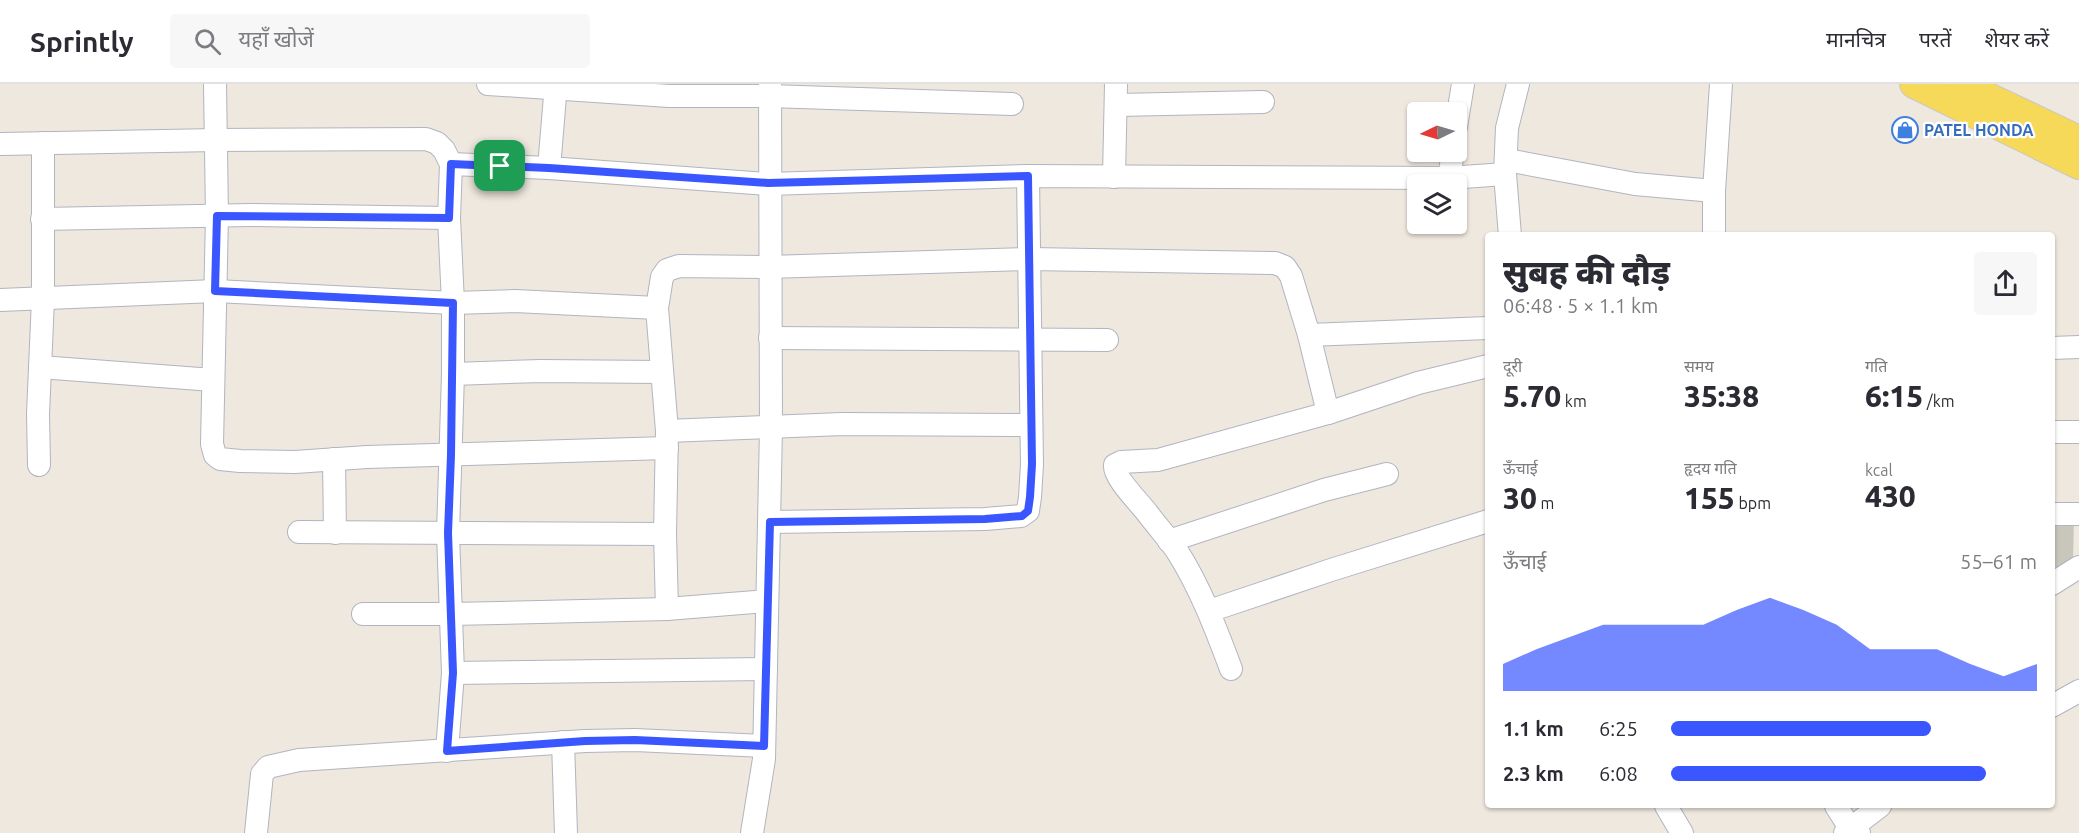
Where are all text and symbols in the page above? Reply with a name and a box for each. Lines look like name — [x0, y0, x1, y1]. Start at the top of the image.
search box — [170, 14, 590, 68]
icon: search — [191, 25, 224, 58]
text: Sprintly — [30, 26, 134, 57]
text: यहाँ खोजें — [239, 26, 314, 51]
text: मानचित्र — [1826, 27, 1886, 51]
text: परतें — [1919, 27, 1951, 51]
text: शेयर करें — [1984, 27, 2049, 51]
north arrow — [1407, 102, 1467, 162]
map controls — [1407, 102, 1467, 234]
shop icon: PATEL HONDA — [1890, 115, 1920, 145]
place label: PATEL HONDA — [1924, 121, 2034, 139]
pin — [474, 140, 525, 191]
icon: arrive — [483, 149, 516, 182]
button: layers — [1407, 174, 1467, 234]
button: share — [1974, 252, 2037, 315]
text: सुबह की दौड़ — [1503, 253, 1670, 290]
text: 06:48 · 5 × 1.1 km — [1503, 294, 1658, 317]
text: दूरी — [1503, 357, 1522, 375]
text: समय — [1684, 357, 1714, 375]
text: गति — [1865, 357, 1887, 375]
text: 5.70 — [1503, 379, 1561, 413]
text: 35:38 — [1684, 379, 1759, 413]
text: 6:15 — [1865, 379, 1923, 413]
text: km — [1561, 392, 1587, 410]
text: /km — [1923, 392, 1955, 410]
text: ऊँचाई — [1503, 459, 1538, 477]
text: हृदय गति — [1684, 459, 1737, 477]
text: kcal — [1865, 461, 1893, 479]
text: 430 — [1865, 479, 1916, 513]
text: 30 — [1503, 481, 1537, 515]
text: 155 — [1684, 481, 1735, 515]
text: m — [1537, 494, 1554, 512]
text: bpm — [1735, 494, 1771, 512]
text: ऊँचाई — [1503, 550, 1546, 573]
text: 55–61 m — [1960, 550, 2037, 573]
text: 1.1 km — [1503, 717, 1564, 740]
text: 6:25 — [1599, 717, 1638, 740]
text: 2.3 km — [1503, 762, 1564, 785]
text: 6:08 — [1599, 762, 1638, 785]

